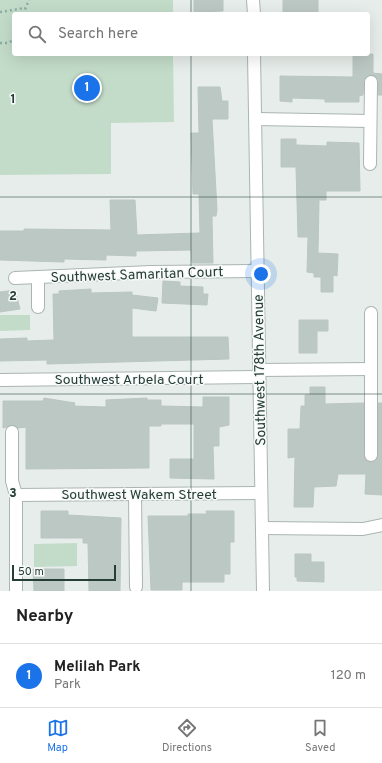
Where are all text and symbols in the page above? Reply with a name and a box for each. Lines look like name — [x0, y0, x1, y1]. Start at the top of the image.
search box — [12, 12, 370, 56]
icon: search — [26, 23, 48, 45]
text: Search here — [58, 25, 138, 44]
pin: 1 — [74, 73, 100, 103]
text: 1 — [10, 92, 16, 108]
street label: Southwest Samaritan Court — [50, 264, 224, 287]
your location — [251, 264, 271, 284]
text: 2 — [9, 289, 17, 305]
street label: Southwest 178th Avenue — [251, 294, 270, 446]
street label: Southwest Arbela Court — [55, 372, 204, 389]
text: 3 — [9, 486, 17, 502]
street label: Southwest Wakem Street — [61, 487, 217, 504]
scale bar — [12, 563, 116, 582]
text: 50 m — [18, 565, 44, 579]
text: Nearby — [16, 606, 73, 628]
text: Melilah Park — [54, 658, 141, 677]
text: 1 — [26, 668, 32, 684]
text: 120 m — [331, 668, 366, 684]
text: Park — [54, 677, 81, 693]
tab: Map — [47, 717, 69, 755]
tab: Directions — [162, 717, 212, 755]
tab: Saved — [305, 717, 335, 755]

